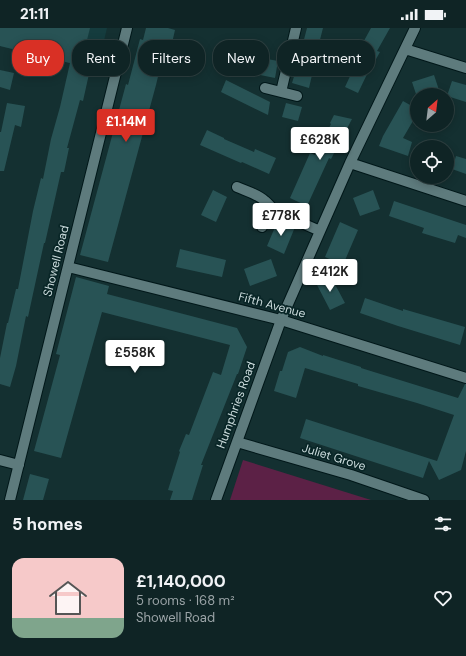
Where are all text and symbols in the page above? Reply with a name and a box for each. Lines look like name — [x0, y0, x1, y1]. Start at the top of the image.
text: 21:11 — [20, 4, 49, 24]
chip: Buy — [12, 40, 64, 76]
chip: Rent — [72, 40, 130, 76]
chip: Filters — [138, 40, 205, 76]
chip: New — [213, 40, 269, 76]
chip: Apartment — [277, 40, 375, 76]
north arrow — [410, 88, 454, 132]
map controls — [410, 88, 454, 184]
pin: £1.14M — [93, 109, 159, 143]
text: £1.14M — [106, 113, 146, 130]
pin: £628K — [292, 127, 348, 161]
text: £628K — [300, 131, 340, 148]
button: locate — [410, 140, 454, 184]
pin: £778K — [253, 203, 309, 237]
text: £778K — [262, 207, 300, 224]
street label: Showell Road — [39, 224, 73, 298]
pin: £412K — [302, 259, 358, 293]
text: £412K — [311, 263, 349, 280]
street label: Fifth Avenue — [237, 288, 308, 322]
pin: £558K — [107, 340, 163, 374]
text: £558K — [114, 344, 156, 361]
street label: Humphries Road — [213, 359, 259, 451]
street label: Juliet Grove — [300, 440, 368, 474]
text: 5 homes — [12, 513, 83, 535]
icon: filters — [432, 513, 454, 535]
text: £1,140,000 — [136, 570, 226, 592]
icon: home — [44, 574, 92, 622]
icon: heart — [432, 587, 454, 609]
text: 5 rooms · 168 m² — [136, 592, 234, 609]
text: Showell Road — [136, 609, 215, 626]

